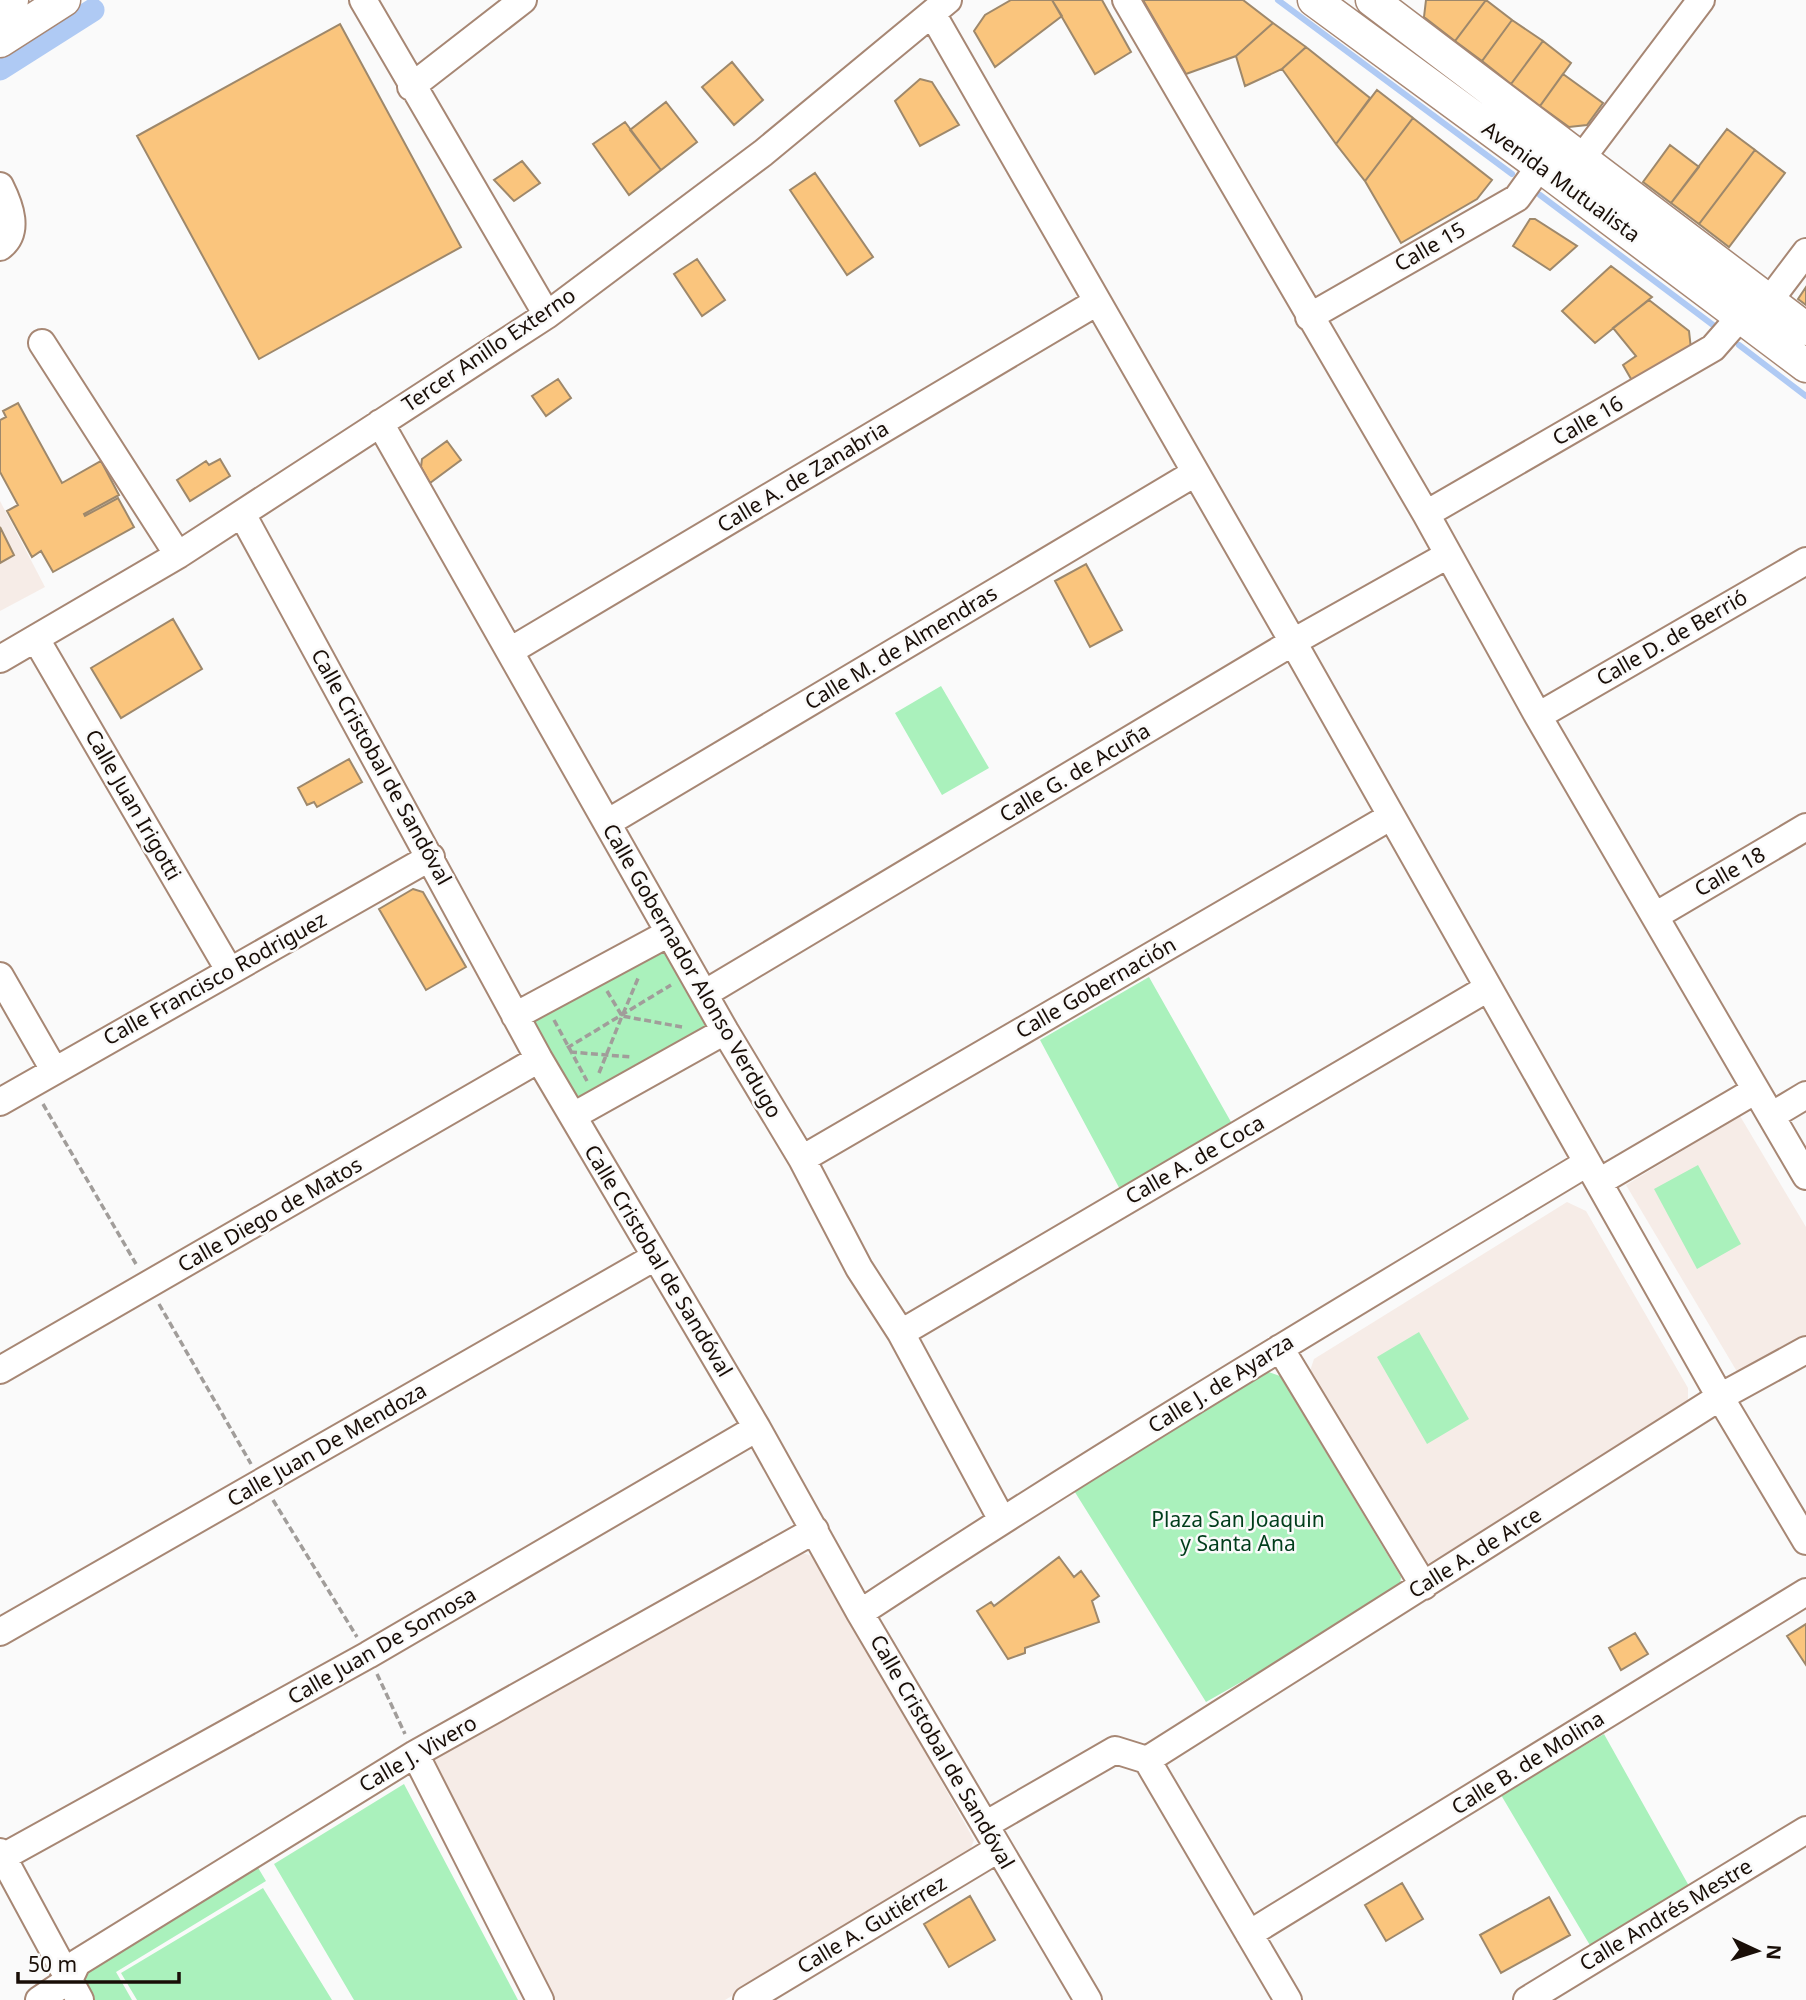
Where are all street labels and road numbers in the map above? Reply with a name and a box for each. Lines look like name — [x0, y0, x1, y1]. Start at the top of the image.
street label: Avenida Mutualista — [1477, 114, 1646, 248]
street label: Calle 15 — [1389, 215, 1470, 278]
street label: Tercer Anillo Externo — [396, 281, 581, 418]
street label: Calle 16 — [1547, 389, 1628, 452]
street label: Calle A. de Zanabria — [712, 414, 893, 538]
street label: Calle M. de Almendras — [799, 579, 1002, 716]
street label: Calle D. de Berrió — [1591, 583, 1752, 692]
street label: Calle Cristobal de Sandóval — [305, 643, 459, 890]
street label: Calle G. de Acuña — [994, 716, 1155, 828]
street label: Calle Juan Irigotti — [79, 724, 188, 885]
street label: Calle Gobernador Alonso Verdugo — [597, 818, 789, 1123]
street label: Calle 18 — [1689, 840, 1770, 903]
street label: Calle Francisco Rodriguez — [98, 905, 331, 1051]
street label: Calle Gobernación — [1010, 930, 1181, 1044]
street label: Calle A. de Coca — [1120, 1108, 1269, 1210]
street label: Calle Cristobal de Sandóval — [578, 1139, 739, 1382]
street label: Calle Diego de Matos — [172, 1150, 367, 1278]
street label: Calle J. de Ayarza — [1142, 1327, 1298, 1439]
street label: Calle Juan De Mendoza — [222, 1376, 431, 1513]
street label: Calle A. de Arce — [1403, 1500, 1546, 1604]
street label: Calle Juan De Somosa — [282, 1580, 481, 1711]
street label: Calle Cristobal de Sandóval — [864, 1629, 1022, 1874]
street label: Calle B. de Molina — [1446, 1704, 1609, 1820]
street label: Calle J. Vivero — [354, 1708, 481, 1798]
street label: Calle Andrés Mestre — [1574, 1851, 1757, 1977]
street label: Calle A. Gutiérrez — [792, 1868, 951, 1980]

